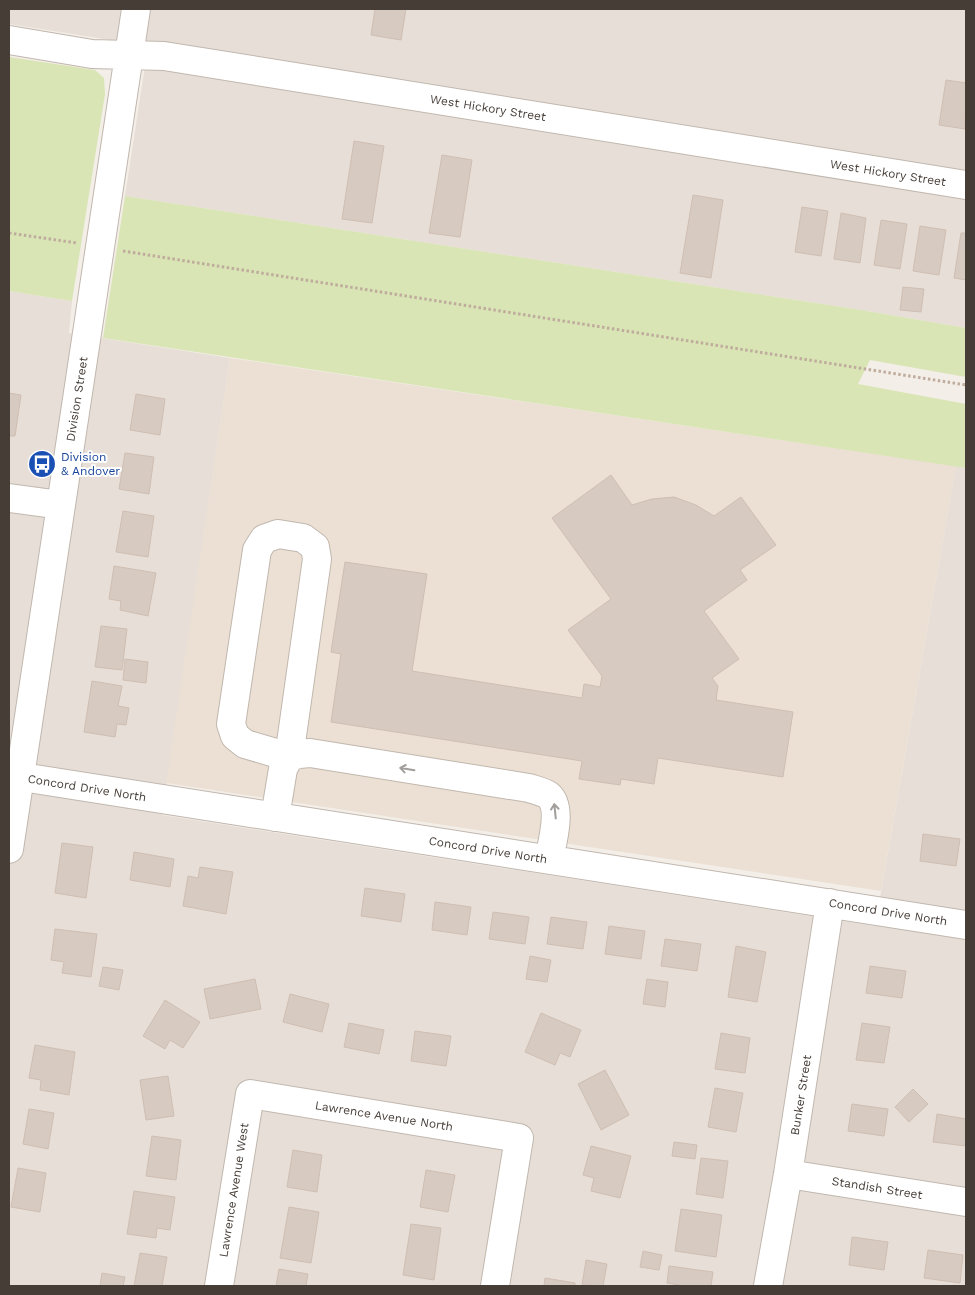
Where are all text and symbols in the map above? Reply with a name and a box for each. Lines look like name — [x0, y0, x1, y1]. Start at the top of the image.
street label: West Hickory Street — [429, 92, 547, 124]
street label: West Hickory Street — [829, 157, 947, 189]
street label: Division Street — [63, 356, 91, 442]
bus stop icon: Division & Andover — [27, 449, 57, 479]
place label: Division & Andover — [61, 450, 120, 478]
one-way arrow — [399, 763, 415, 773]
street label: Concord Drive North — [27, 772, 147, 804]
one-way arrow — [550, 804, 559, 820]
street label: Concord Drive North — [428, 834, 548, 866]
street label: Concord Drive North — [828, 896, 948, 928]
street label: Bunker Street — [788, 1054, 814, 1136]
street label: Lawrence Avenue North — [314, 1098, 454, 1134]
street label: Lawrence Avenue West — [216, 1122, 252, 1258]
street label: Standish Street — [831, 1174, 923, 1202]

